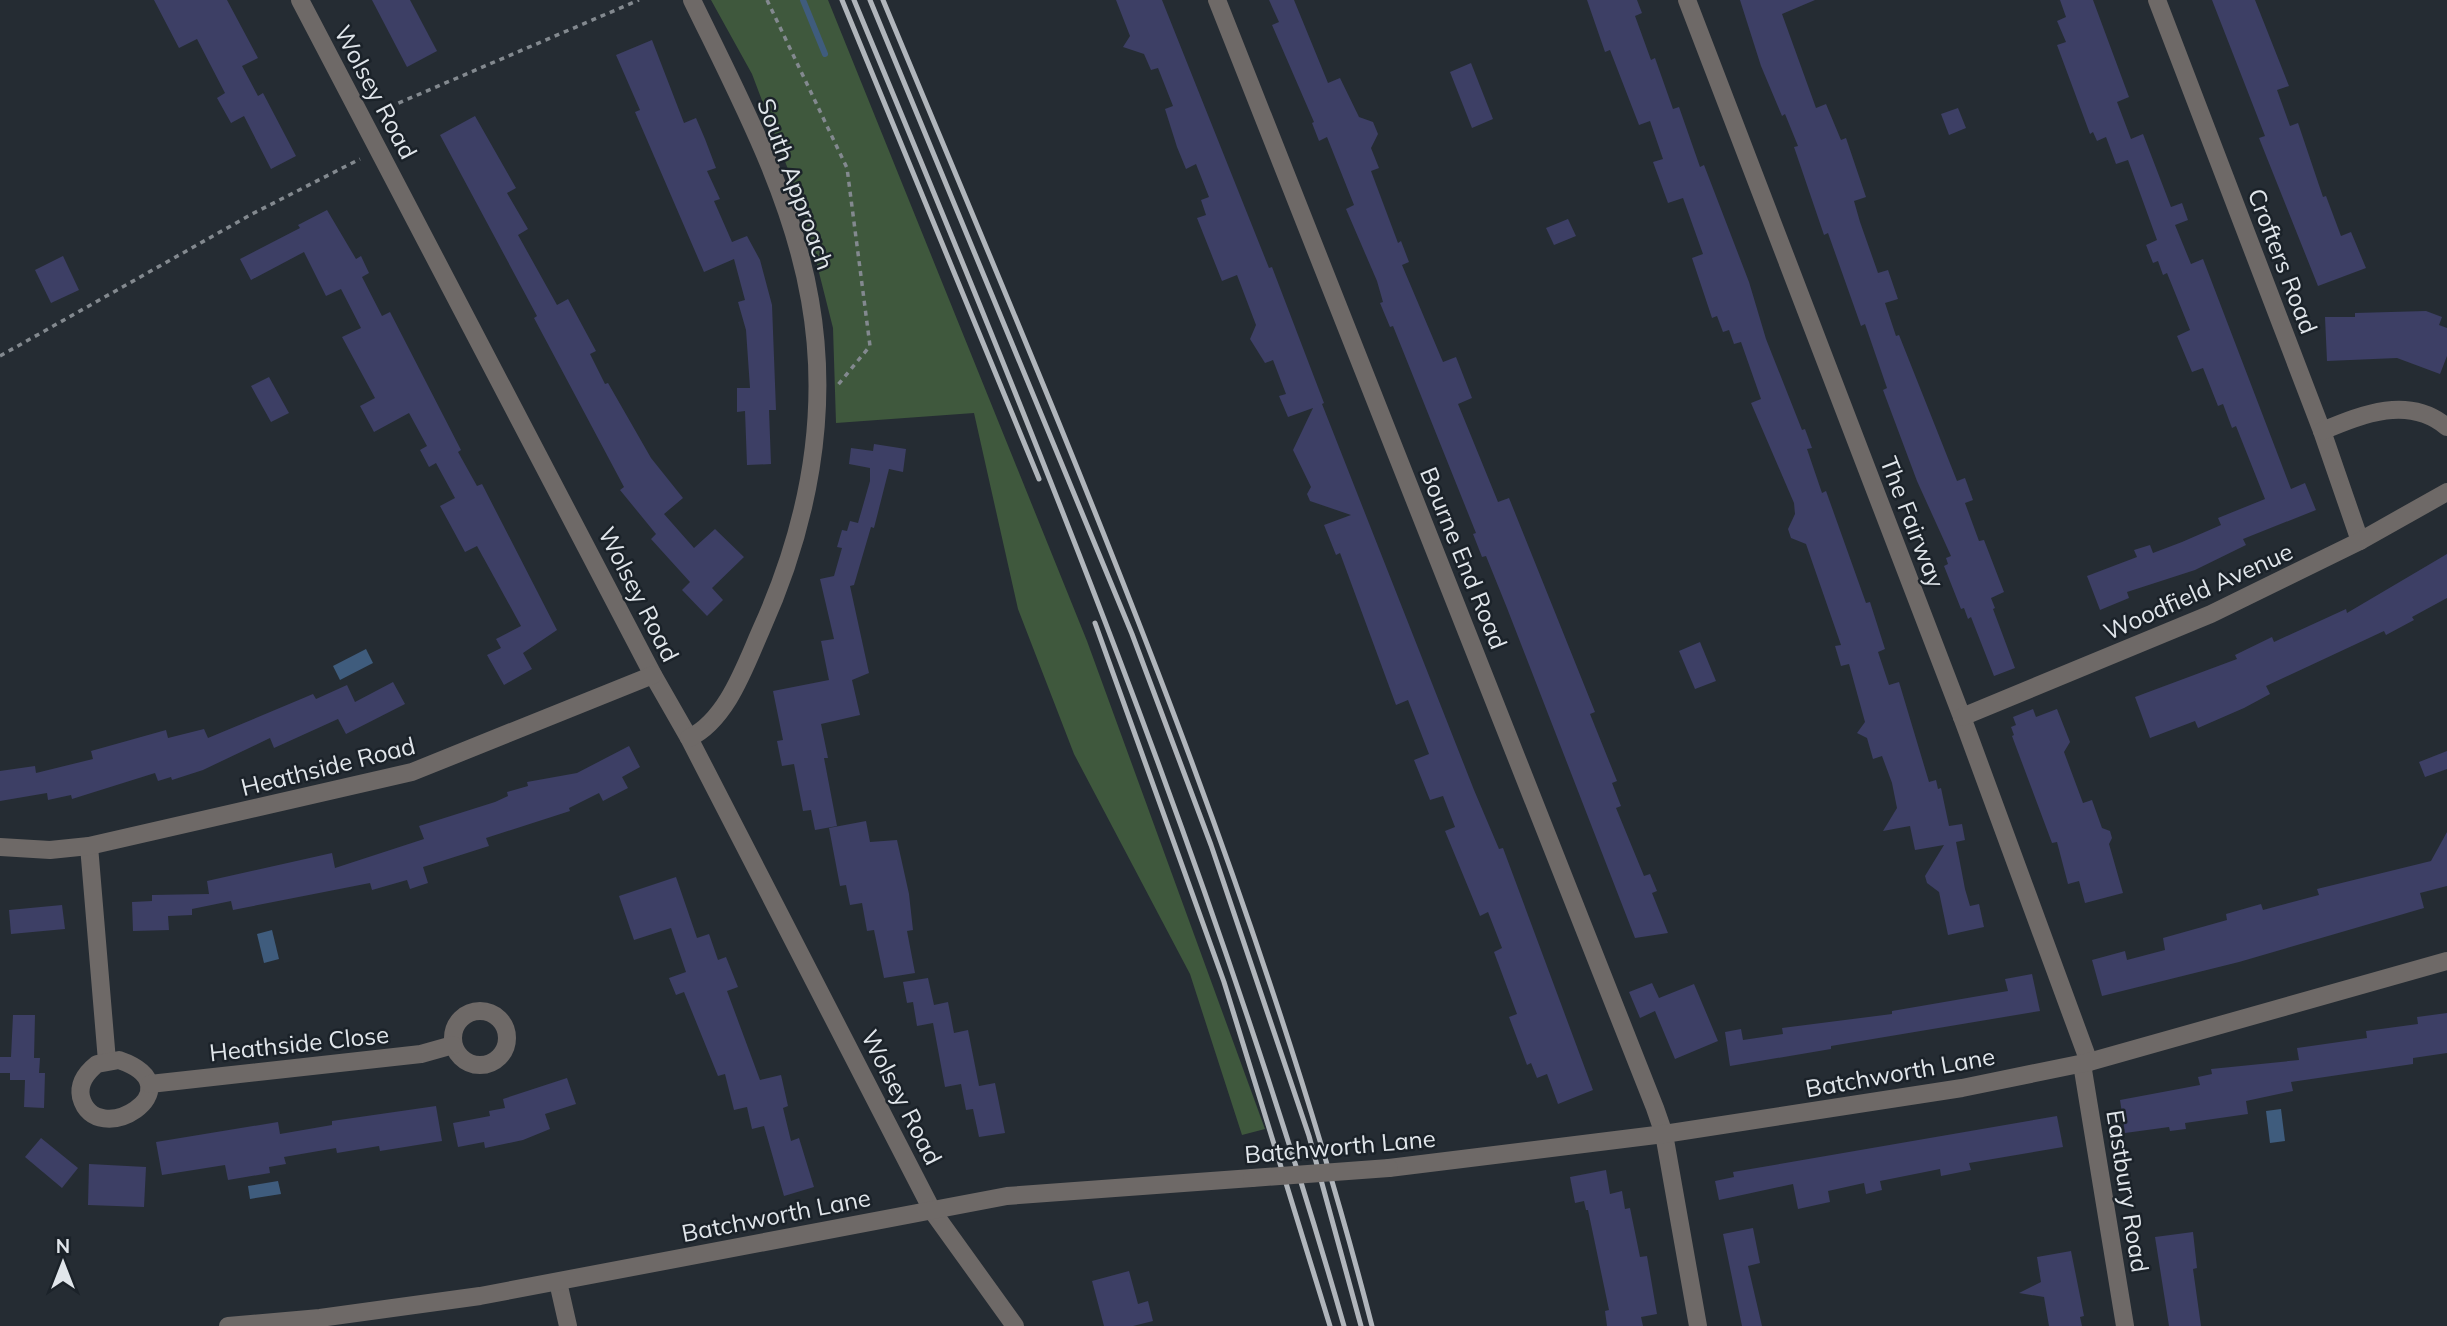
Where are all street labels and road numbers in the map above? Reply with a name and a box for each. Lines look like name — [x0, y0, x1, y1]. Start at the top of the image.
street label: Wolsey Road — [328, 20, 424, 164]
street label: South Approach — [751, 94, 841, 274]
street label: Crofters Road — [2242, 184, 2324, 338]
street label: The Fairway — [1874, 452, 1952, 592]
street label: Bourne End Road — [1414, 463, 1514, 653]
street label: Wolsey Road — [592, 522, 686, 666]
street label: Woodfield Avenue — [2099, 536, 2297, 646]
street label: Heathside Road — [238, 730, 418, 802]
street label: Heathside Close — [208, 1019, 390, 1067]
street label: Wolsey Road — [855, 1025, 949, 1169]
street label: Batchworth Lane — [1803, 1041, 1997, 1103]
street label: Eastbury Road — [2100, 1108, 2156, 1274]
street label: Batchworth Lane — [1243, 1123, 1437, 1169]
street label: Batchworth Lane — [679, 1182, 873, 1248]

